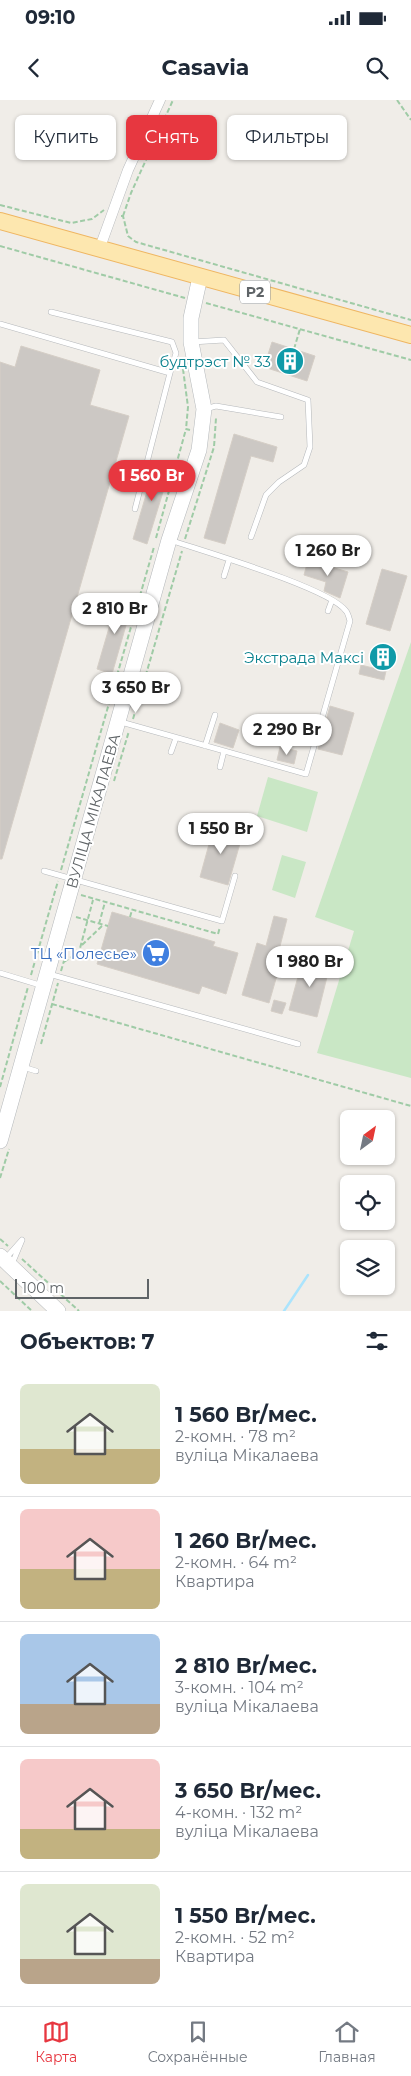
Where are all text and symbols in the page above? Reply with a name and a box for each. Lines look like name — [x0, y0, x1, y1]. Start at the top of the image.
text: 09:10 — [25, 6, 75, 29]
icon: back — [20, 54, 48, 82]
text: Casavia — [162, 54, 249, 81]
icon: search — [363, 54, 391, 82]
chip: Купить — [15, 115, 116, 160]
chip: Снять — [126, 115, 217, 160]
chip: Фильтры — [227, 115, 347, 160]
road number: Р2 — [240, 280, 270, 303]
building icon: будтрэст № 33 — [275, 346, 305, 376]
place label: будтрэст № 33 — [160, 352, 271, 371]
pin: 1 560 Br — [100, 460, 204, 502]
text: 1 560 Br — [119, 466, 185, 485]
pin: 1 260 Br — [276, 534, 380, 577]
text: 1 260 Br — [296, 541, 360, 560]
pin: 2 810 Br — [63, 592, 167, 635]
text: 2 810 Br — [82, 599, 148, 618]
building icon: Экстрада Максі — [368, 642, 398, 672]
place label: Экстрада Максі — [244, 648, 364, 667]
pin: 3 650 Br — [84, 672, 188, 714]
text: 3 650 Br — [102, 678, 170, 697]
pin: 2 290 Br — [235, 714, 339, 756]
text: 2 290 Br — [253, 720, 321, 739]
street label: ВУЛІЦА МІКАЛАЕВА — [62, 731, 124, 891]
pin: 1 550 Br — [169, 812, 273, 855]
text: 1 550 Br — [189, 819, 253, 838]
supermarket icon: ТЦ «Полесье» — [141, 938, 171, 968]
place label: ТЦ «Полесье» — [31, 944, 137, 963]
pin: 1 980 Br — [258, 946, 362, 988]
text: 1 980 Br — [277, 952, 343, 971]
north arrow — [340, 1110, 395, 1165]
map controls — [340, 1110, 395, 1295]
button: locate — [340, 1175, 395, 1230]
button: layers — [340, 1240, 395, 1295]
scale bar — [15, 1276, 149, 1299]
text: 100 m — [22, 1279, 64, 1297]
icon: filters — [363, 1327, 391, 1355]
text: Объектов: 7 — [20, 1329, 155, 1354]
text: 1 560 Br/мес. — [175, 1402, 317, 1427]
icon: home — [60, 1404, 120, 1464]
text: 2-комн. · 78 m² — [175, 1427, 296, 1446]
text: вуліца Мікалаева — [175, 1446, 319, 1465]
text: 1 260 Br/мес. — [175, 1528, 317, 1553]
icon: home — [60, 1529, 120, 1589]
text: 2-комн. · 64 m² — [175, 1553, 297, 1572]
text: Квартира — [175, 1572, 255, 1591]
text: 2 810 Br/мес. — [175, 1653, 317, 1678]
icon: home — [60, 1654, 120, 1714]
text: 3-комн. · 104 m² — [175, 1678, 304, 1697]
text: вуліца Мікалаева — [175, 1697, 319, 1716]
text: 3 650 Br/мес. — [175, 1778, 321, 1803]
icon: home — [60, 1779, 120, 1839]
text: 4-комн. · 132 m² — [175, 1803, 302, 1822]
text: вуліца Мікалаева — [175, 1822, 319, 1841]
text: 1 550 Br/мес. — [175, 1903, 316, 1928]
icon: home — [60, 1904, 120, 1964]
text: 2-комн. · 52 m² — [175, 1928, 295, 1947]
text: Квартира — [175, 1947, 255, 1966]
tab: Карта — [35, 2018, 77, 2066]
tab: Сохранённые — [148, 2018, 248, 2066]
tab: Главная — [318, 2018, 376, 2066]

